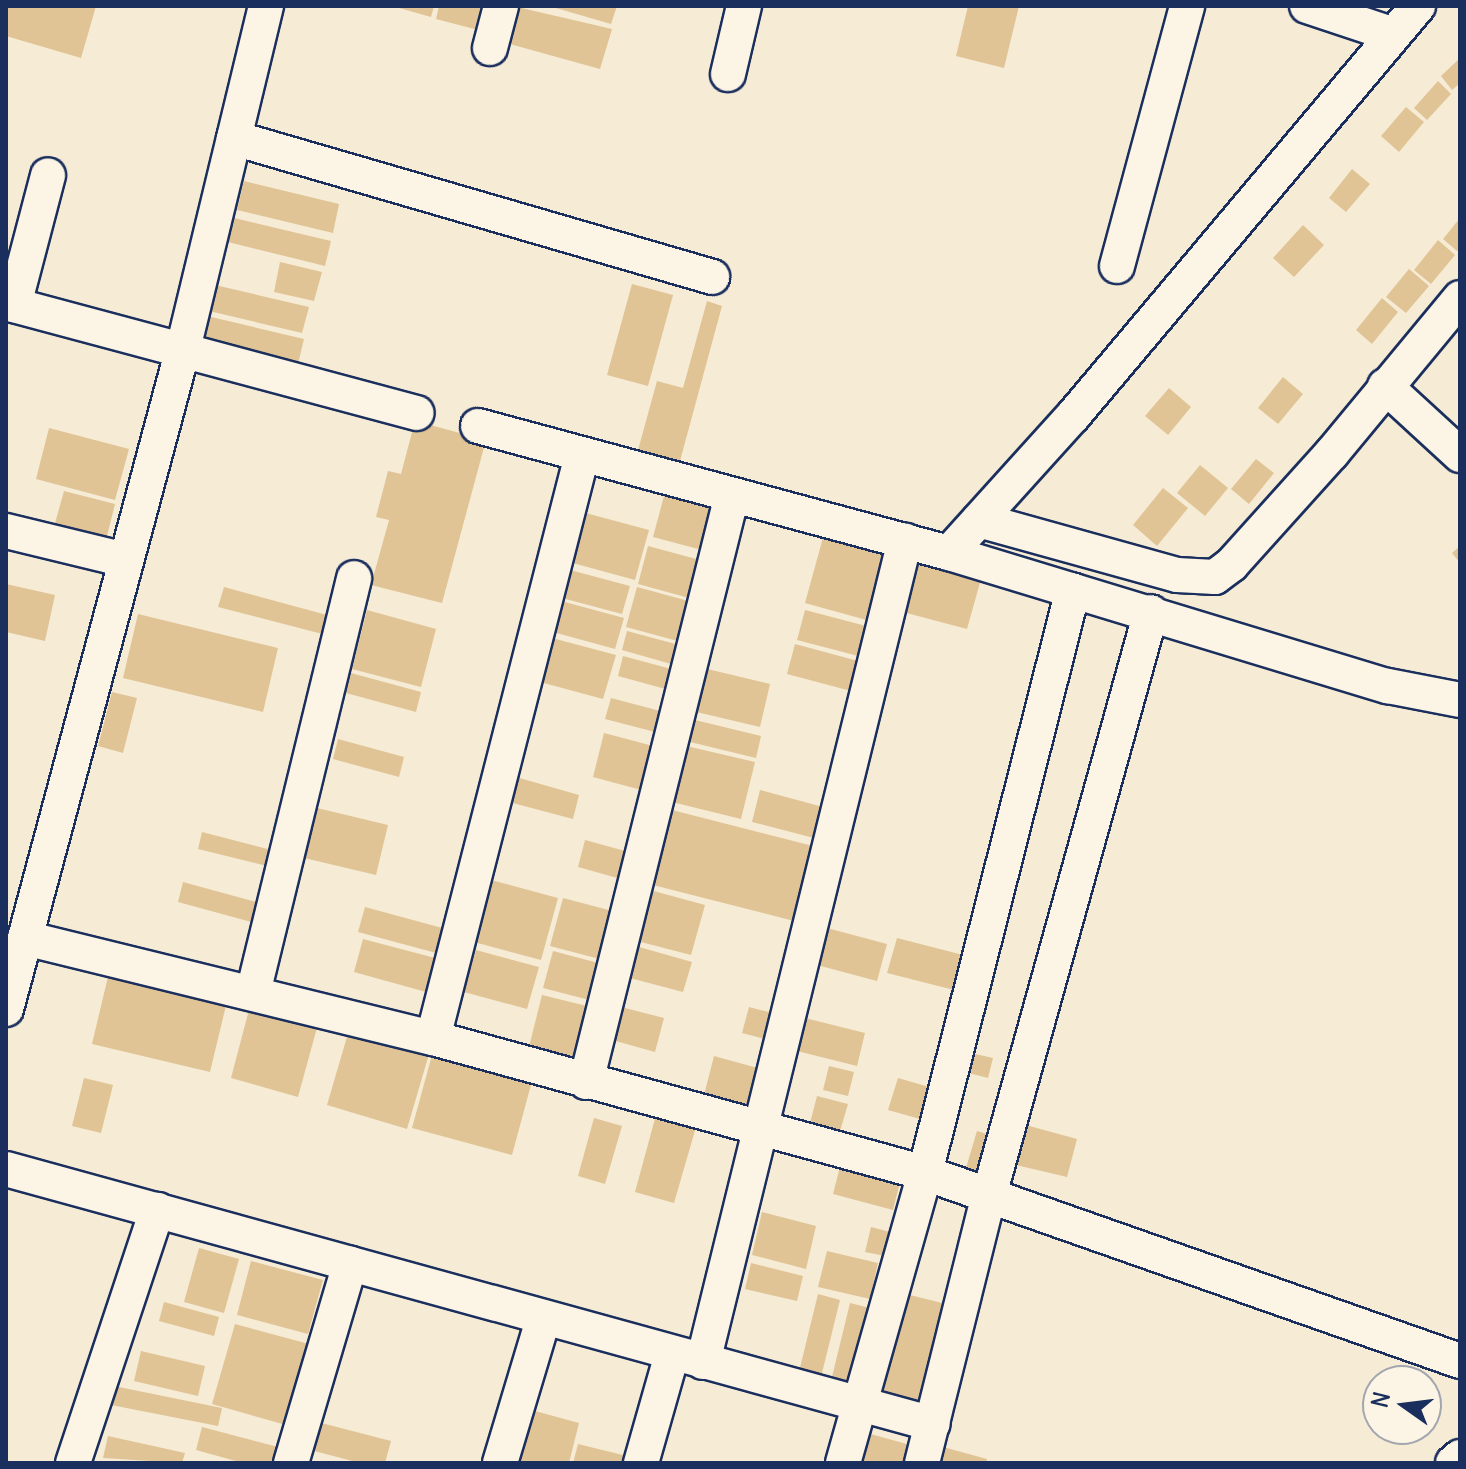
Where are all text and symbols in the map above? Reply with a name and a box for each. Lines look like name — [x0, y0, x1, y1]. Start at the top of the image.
north arrow — [1362, 1365, 1442, 1445]
text: N — [1365, 1389, 1396, 1410]

